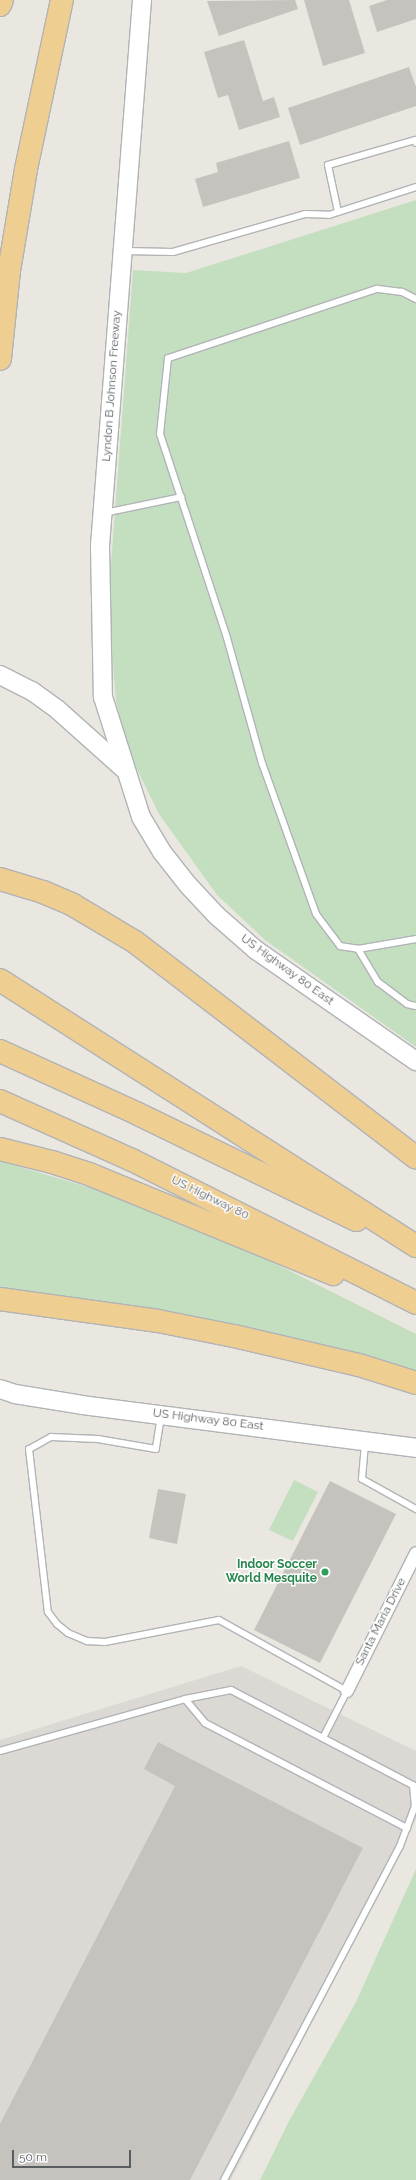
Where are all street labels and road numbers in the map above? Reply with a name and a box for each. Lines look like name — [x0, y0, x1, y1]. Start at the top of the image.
street label: Lyndon B Johnson Freeway — [100, 310, 124, 462]
street label: US Highway 80 East — [238, 931, 336, 1009]
street label: US Highway 80 — [169, 1173, 251, 1223]
street label: US Highway 80 East — [152, 1406, 264, 1434]
street label: Santa Maria Drive — [353, 1576, 409, 1668]

